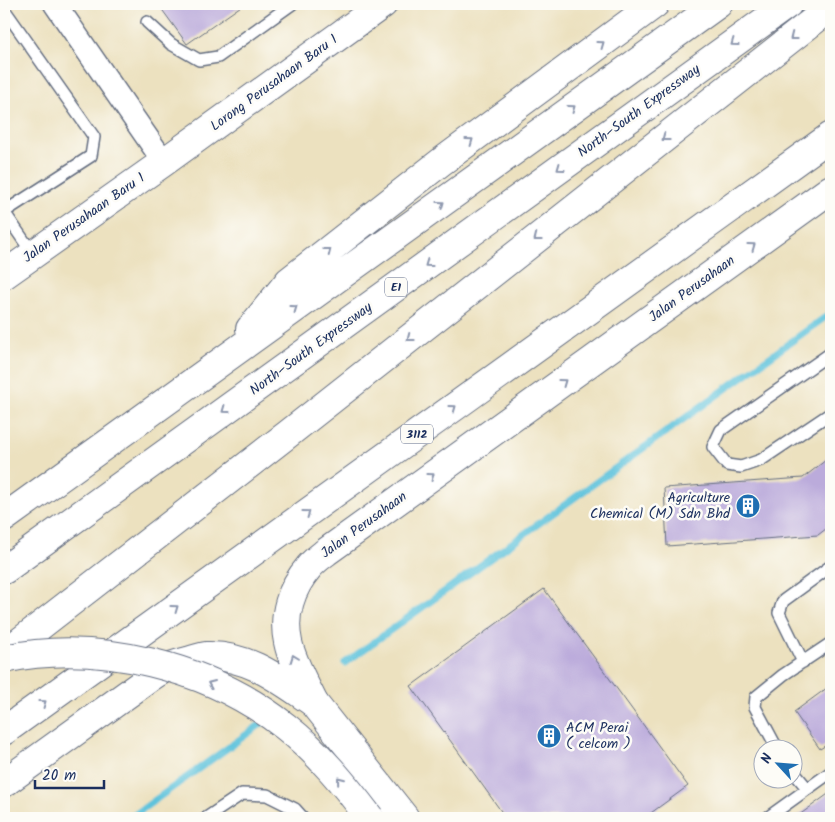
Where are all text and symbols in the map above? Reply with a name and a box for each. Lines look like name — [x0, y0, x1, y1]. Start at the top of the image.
street label: Lorong Perusahaan Baru 1 — [206, 29, 342, 137]
one-way arrow — [790, 32, 799, 40]
one-way arrow — [731, 37, 740, 45]
one-way arrow — [595, 41, 605, 50]
street label: North–South Expressway — [573, 59, 705, 163]
one-way arrow — [566, 106, 575, 114]
one-way arrow — [662, 132, 671, 140]
one-way arrow — [464, 138, 473, 146]
one-way arrow — [557, 163, 566, 171]
street label: Jalan Perusahaan Baru 1 — [18, 168, 150, 268]
one-way arrow — [435, 201, 444, 209]
one-way arrow — [534, 232, 543, 241]
one-way arrow — [746, 243, 755, 252]
one-way arrow — [322, 247, 331, 256]
street label: Jalan Perusahaan — [644, 250, 740, 328]
one-way arrow — [424, 258, 434, 267]
road number: E1 — [385, 278, 407, 296]
street label: North–South Expressway — [245, 297, 377, 401]
one-way arrow — [288, 305, 298, 314]
one-way arrow — [407, 333, 416, 341]
one-way arrow — [557, 379, 567, 388]
one-way arrow — [222, 404, 231, 413]
one-way arrow — [447, 405, 457, 414]
road number: 3112 — [401, 424, 433, 444]
one-way arrow — [425, 474, 434, 482]
street label: Jalan Perusahaan — [316, 486, 412, 564]
place label: Agriculture Chemical (M) Sdn Bhd — [590, 487, 731, 525]
building icon: Agriculture Chemical (M) Sdn Bhd — [735, 493, 761, 519]
one-way arrow — [301, 510, 311, 519]
one-way arrow — [169, 605, 179, 614]
one-way arrow — [290, 654, 300, 663]
one-way arrow — [207, 679, 216, 690]
one-way arrow — [37, 700, 47, 709]
place label: ACM Perai ( celcom ) — [566, 717, 631, 755]
building icon: ACM Perai ( celcom ) — [536, 723, 562, 749]
north arrow — [752, 740, 802, 790]
text: N — [755, 750, 779, 768]
scale bar — [35, 757, 104, 789]
text: 20 m — [42, 764, 76, 788]
one-way arrow — [337, 777, 345, 786]

